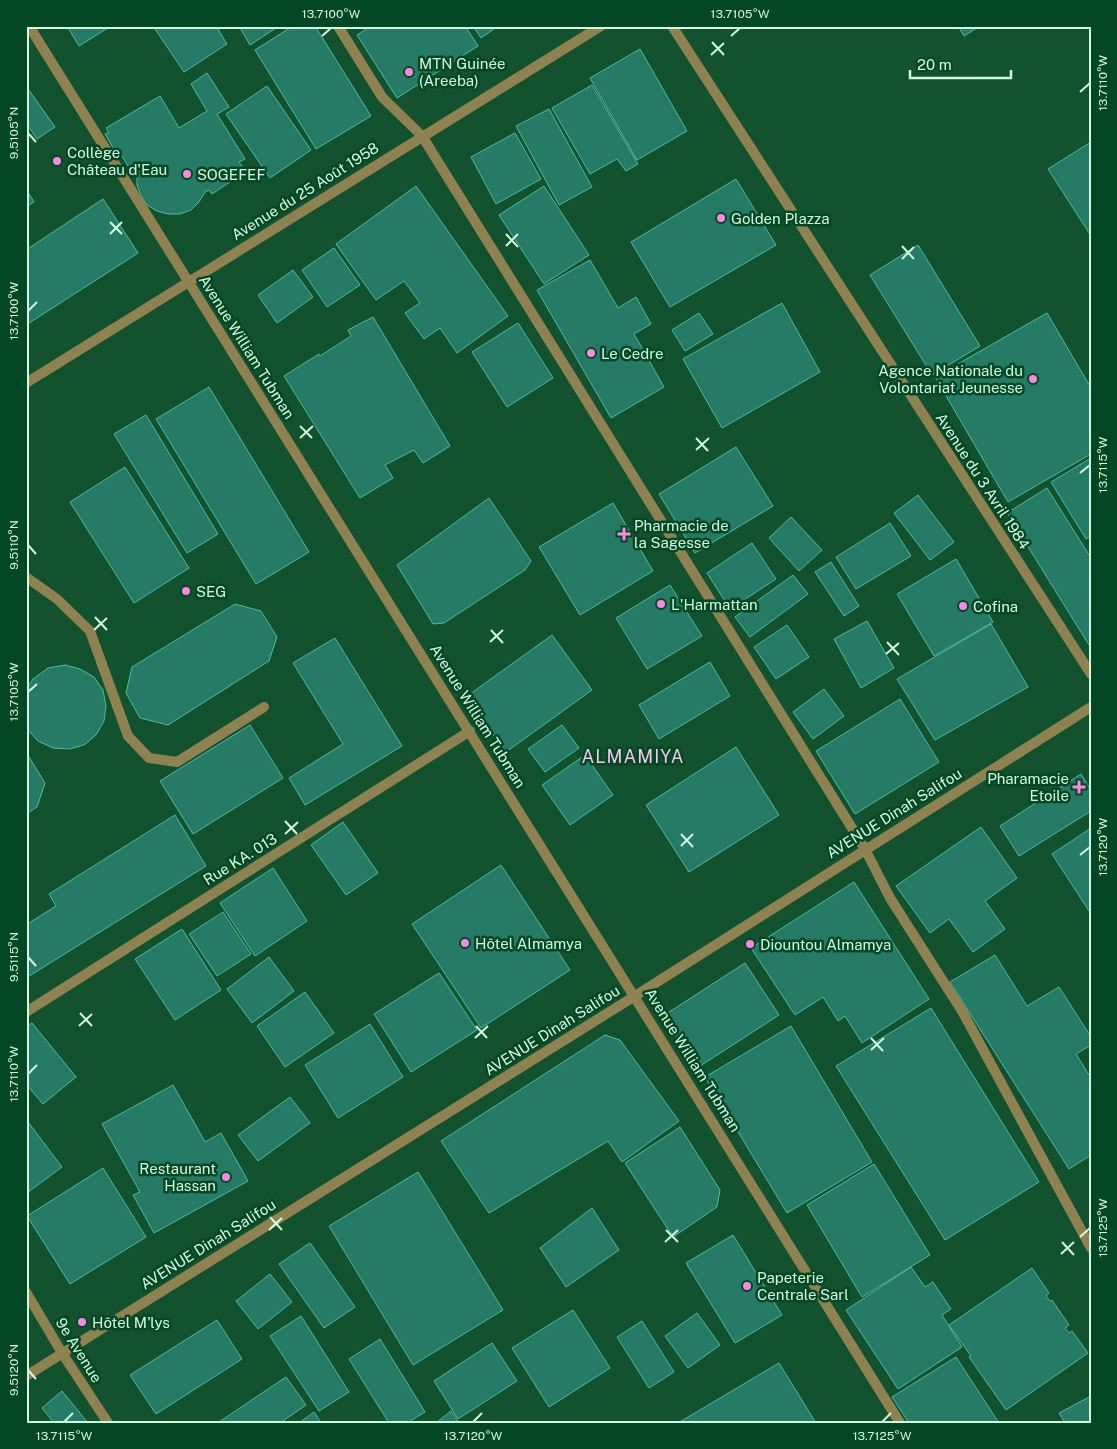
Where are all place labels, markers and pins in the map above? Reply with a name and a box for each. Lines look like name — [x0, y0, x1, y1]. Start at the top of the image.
place label: MTN Guinée (Areeba) — [419, 55, 505, 89]
marker: MTN Guinée (Areeba) — [403, 66, 415, 78]
place label: Collège Château d'Eau — [67, 144, 167, 178]
marker: Collège Château d'Eau — [51, 155, 63, 167]
place label: SOGEFEF — [197, 166, 266, 183]
marker: SOGEFEF — [181, 168, 193, 180]
place label: Golden Plazza — [731, 210, 830, 227]
marker: Golden Plazza — [715, 212, 727, 224]
place label: Le Cedre — [601, 345, 664, 362]
marker: Le Cedre — [585, 347, 597, 359]
place label: Agence Nationale du Volontariat Jeunesse — [878, 362, 1023, 396]
marker: Agence Nationale du Volontariat Jeunesse — [1027, 373, 1039, 385]
place label: Pharmacie de la Sagesse — [634, 517, 729, 551]
marker: Pharmacie de la Sagesse — [618, 528, 630, 540]
place label: SEG — [196, 583, 226, 600]
marker: SEG — [180, 585, 192, 597]
place label: L'Harmattan — [671, 596, 758, 613]
marker: L'Harmattan — [655, 598, 667, 610]
place label: Cofina — [973, 598, 1018, 615]
marker: Cofina — [957, 600, 969, 612]
place label: Pharamacie Etoile — [987, 770, 1069, 804]
marker: Pharamacie Etoile — [1073, 781, 1085, 793]
place label: Hôtel Almamya — [475, 935, 582, 952]
place label: Diountou Almamya — [760, 936, 891, 953]
marker: Hôtel Almamya — [459, 937, 471, 949]
marker: Diountou Almamya — [744, 938, 756, 950]
place label: Restaurant Hassan — [139, 1160, 216, 1194]
marker: Restaurant Hassan — [220, 1171, 232, 1183]
place label: Papeterie Centrale Sarl — [757, 1269, 849, 1303]
marker: Papeterie Centrale Sarl — [741, 1280, 753, 1292]
place label: Hôtel M'lys — [92, 1314, 170, 1331]
marker: Hôtel M'lys — [76, 1316, 88, 1328]

